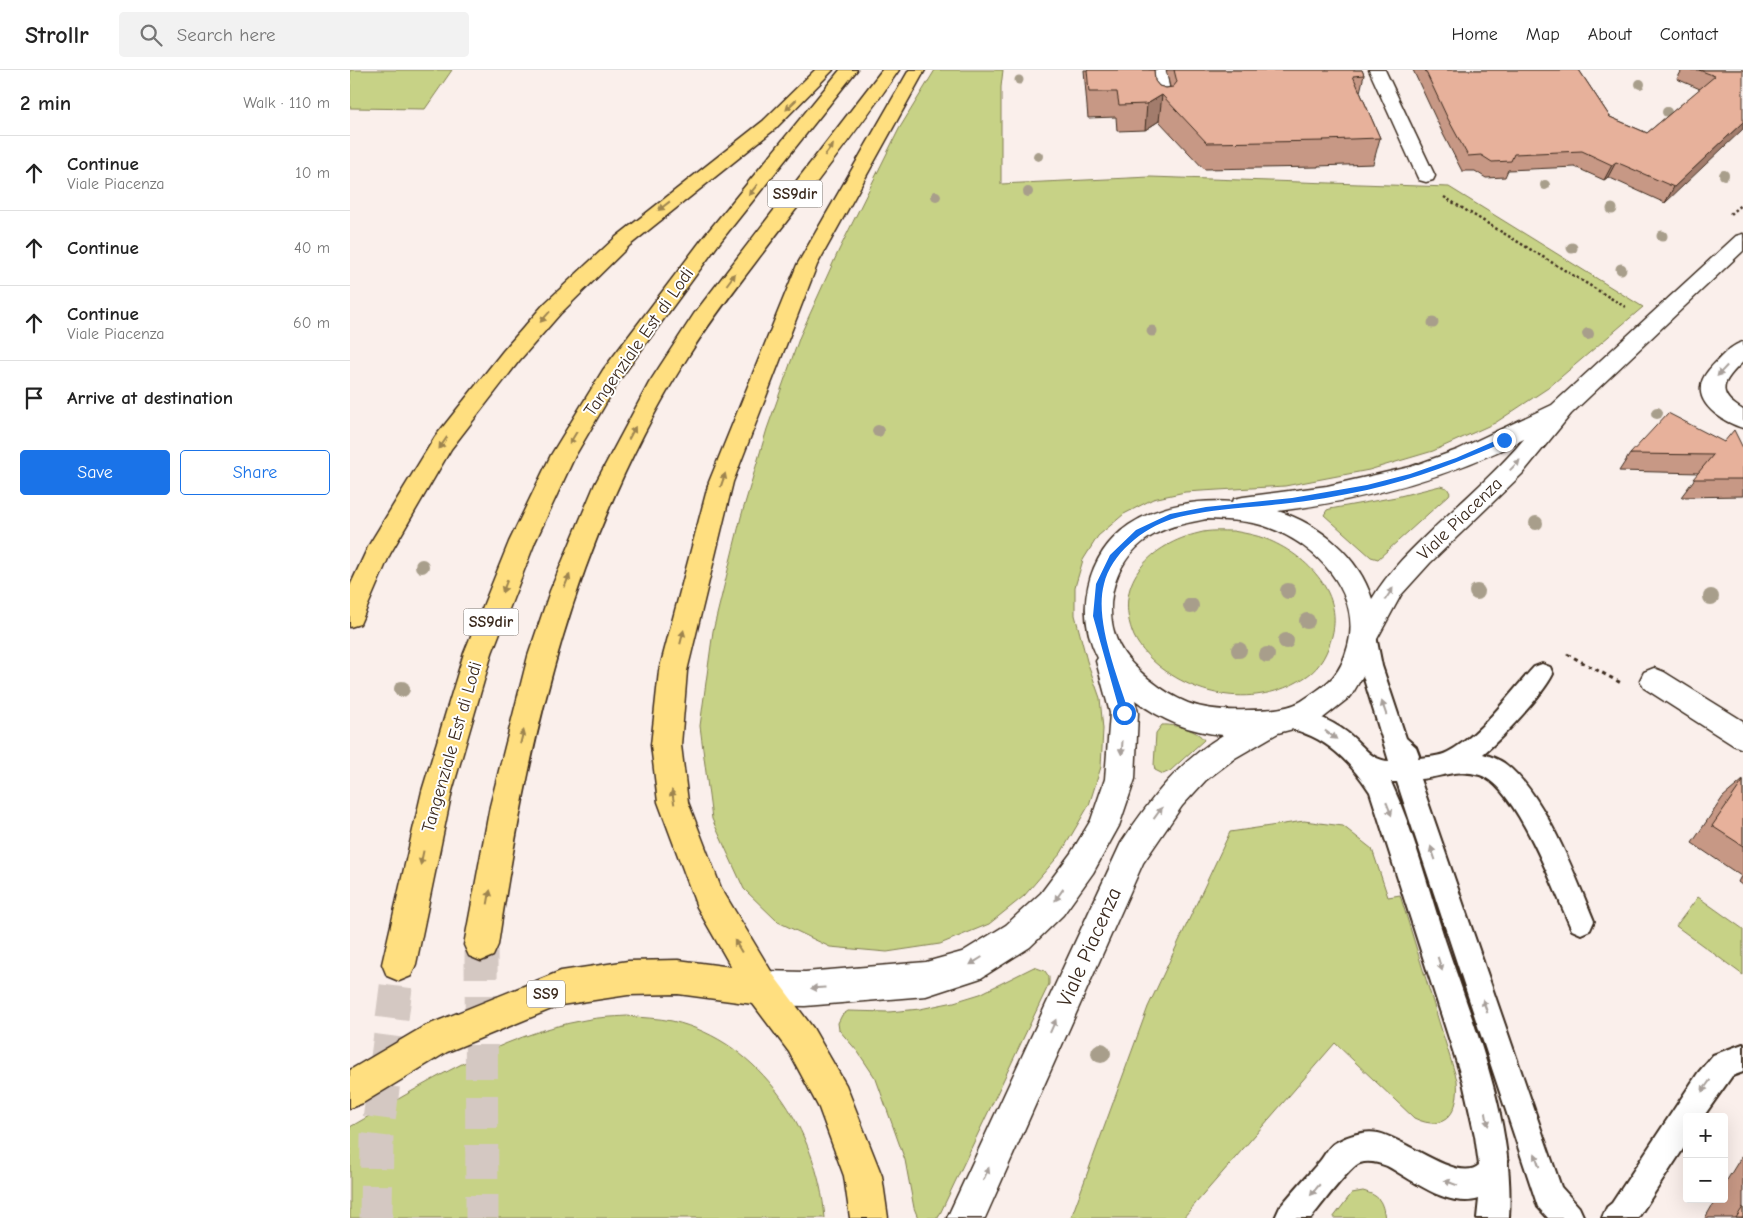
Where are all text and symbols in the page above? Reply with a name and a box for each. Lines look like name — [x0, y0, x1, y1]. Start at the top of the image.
search box — [119, 12, 469, 57]
text: Strollr — [25, 21, 89, 49]
icon: search — [137, 21, 165, 49]
text: Search here — [177, 24, 276, 46]
text: Home — [1451, 24, 1498, 45]
text: Map — [1526, 24, 1560, 45]
text: About — [1588, 24, 1632, 45]
text: Contact — [1660, 24, 1718, 45]
text: 2 min — [20, 91, 71, 115]
text: Walk · 110 m — [243, 94, 330, 112]
one-way arrow — [785, 99, 797, 111]
one-way arrow — [824, 143, 834, 157]
text: Continue — [67, 153, 139, 175]
icon: ahead — [20, 159, 48, 187]
text: 10 m — [295, 164, 330, 182]
text: Viale Piacenza — [67, 175, 165, 193]
road number: SS9dir — [768, 180, 822, 208]
one-way arrow — [747, 183, 758, 196]
one-way arrow — [658, 201, 671, 212]
icon: ahead — [20, 234, 48, 262]
text: Continue — [67, 237, 139, 259]
text: 40 m — [294, 239, 330, 257]
street label: Tangenziale Est di Lodi — [580, 264, 698, 420]
one-way arrow — [725, 273, 736, 286]
text: Continue — [67, 303, 139, 325]
icon: ahead — [20, 309, 48, 337]
one-way arrow — [539, 311, 551, 323]
text: 60 m — [293, 314, 330, 332]
text: Viale Piacenza — [67, 325, 165, 343]
one-way arrow — [1716, 364, 1728, 376]
icon: arrive — [20, 384, 48, 412]
text: Arrive at destination — [67, 387, 233, 409]
one-way arrow — [628, 425, 636, 440]
route end — [1493, 429, 1516, 452]
one-way arrow — [569, 432, 578, 445]
one-way arrow — [438, 437, 448, 450]
button: Save — [20, 450, 170, 495]
button: Share — [180, 450, 330, 495]
one-way arrow — [1509, 460, 1521, 472]
one-way arrow — [719, 472, 727, 487]
street label: Viale Piacenza — [1413, 473, 1507, 565]
one-way arrow — [563, 574, 571, 588]
one-way arrow — [501, 578, 508, 593]
one-way arrow — [1384, 587, 1394, 600]
road number: SS9dir — [464, 608, 518, 636]
one-way arrow — [678, 629, 686, 644]
street label: Tangenziale Est di Lodi — [418, 659, 486, 835]
one-way arrow — [1380, 701, 1387, 716]
route start — [1113, 702, 1136, 725]
one-way arrow — [518, 730, 526, 745]
one-way arrow — [1324, 730, 1338, 740]
one-way arrow — [1118, 741, 1126, 757]
one-way arrow — [669, 789, 677, 805]
one-way arrow — [1385, 802, 1393, 817]
one-way arrow — [1153, 806, 1163, 819]
one-way arrow — [1429, 845, 1436, 860]
one-way arrow — [418, 850, 426, 865]
street label: Viale Piacenza — [1052, 884, 1126, 1010]
one-way arrow — [486, 888, 494, 904]
one-way arrow — [1054, 888, 1064, 902]
one-way arrow — [733, 939, 742, 952]
one-way arrow — [1436, 956, 1444, 971]
one-way arrow — [970, 957, 983, 966]
road number: SS9 — [527, 981, 565, 1008]
one-way arrow — [809, 984, 825, 992]
one-way arrow — [1481, 999, 1489, 1014]
one-way arrow — [1050, 1019, 1058, 1033]
one-way arrow — [1701, 1079, 1711, 1093]
one-way arrow — [1483, 1111, 1491, 1127]
map controls — [1683, 1113, 1728, 1203]
button: + — [1683, 1113, 1728, 1158]
one-way arrow — [1533, 1153, 1541, 1168]
button: − — [1683, 1158, 1728, 1203]
one-way arrow — [982, 1167, 990, 1181]
one-way arrow — [1444, 1179, 1458, 1187]
one-way arrow — [1309, 1183, 1321, 1195]

